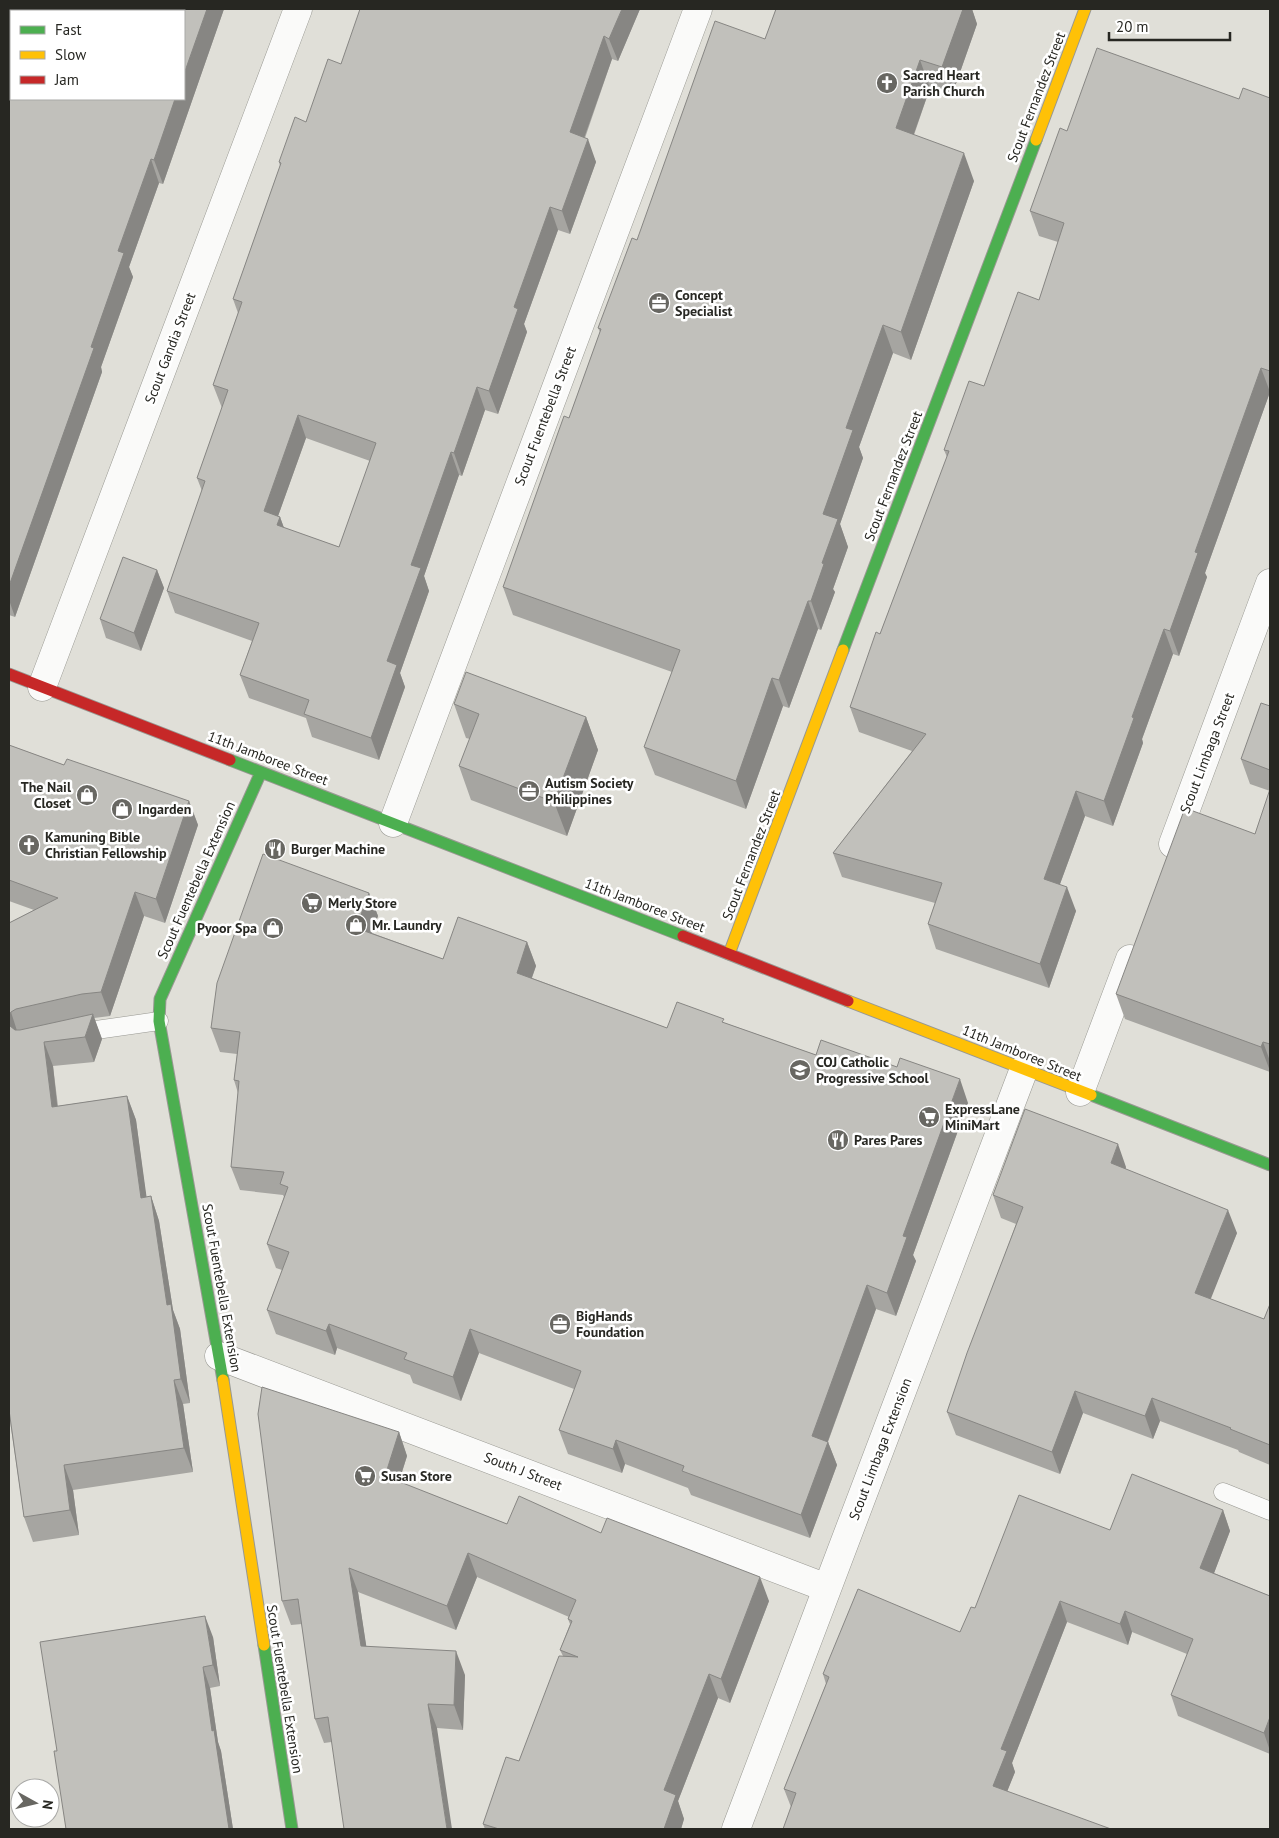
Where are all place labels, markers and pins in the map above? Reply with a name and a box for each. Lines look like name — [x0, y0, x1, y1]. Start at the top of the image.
place label: Sacred Heart Parish Church — [903, 66, 985, 100]
church icon: Sacred Heart Parish Church — [875, 71, 899, 95]
place label: Concept Specialist — [675, 286, 733, 320]
office icon: Concept Specialist — [647, 291, 671, 315]
place label: Autism Society Philippines — [545, 774, 634, 808]
place label: The Nail Closet — [21, 778, 72, 812]
office icon: Autism Society Philippines — [517, 779, 541, 803]
shop icon: The Nail Closet — [75, 783, 99, 807]
shop icon: Ingarden — [110, 797, 134, 821]
place label: Ingarden — [138, 800, 191, 818]
place label: Kamuning Bible Christian Fellowship — [45, 828, 167, 862]
church icon: Kamuning Bible Christian Fellowship — [17, 833, 41, 857]
restaurant icon: Burger Machine — [263, 837, 287, 861]
place label: Burger Machine — [291, 840, 385, 858]
supermarket icon: Merly Store — [300, 891, 324, 915]
place label: Merly Store — [328, 894, 397, 912]
shop icon: Mr. Laundry — [344, 913, 368, 937]
shop icon: Pyoor Spa — [261, 916, 285, 940]
place label: Mr. Laundry — [372, 916, 442, 934]
place label: Pyoor Spa — [197, 919, 257, 937]
place label: COJ Catholic Progressive School — [816, 1053, 930, 1087]
school or university icon: COJ Catholic Progressive School — [788, 1058, 812, 1082]
place label: ExpressLane MiniMart — [945, 1100, 1020, 1134]
supermarket icon: ExpressLane MiniMart — [917, 1105, 941, 1129]
restaurant icon: Pares Pares — [826, 1128, 850, 1152]
place label: Pares Pares — [854, 1131, 923, 1149]
place label: BigHands Foundation — [576, 1307, 644, 1341]
office icon: BigHands Foundation — [548, 1312, 572, 1336]
supermarket icon: Susan Store — [353, 1464, 377, 1488]
place label: Susan Store — [381, 1467, 452, 1485]

